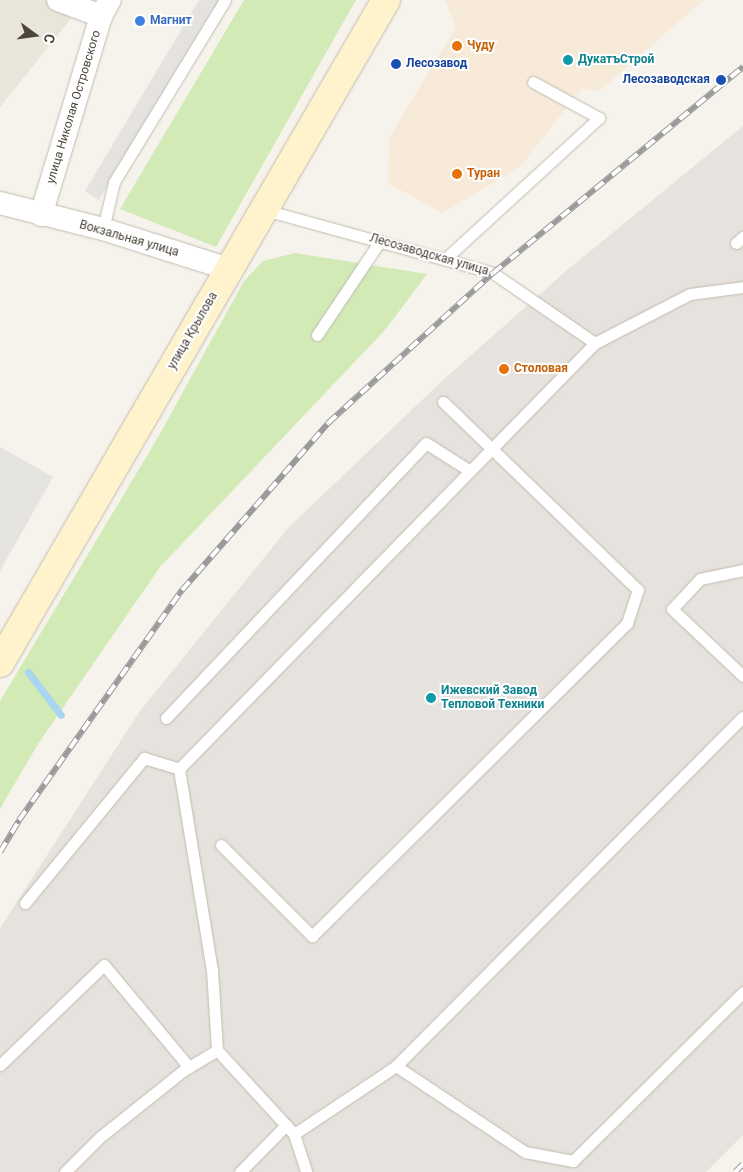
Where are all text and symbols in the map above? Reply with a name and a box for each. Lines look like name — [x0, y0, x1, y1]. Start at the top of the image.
north arrow — [10, 10, 60, 60]
place label: Магнит — [150, 14, 192, 28]
marker: Магнит — [134, 15, 146, 27]
street label: улица Николая Островского — [44, 29, 104, 185]
text: С — [41, 32, 58, 45]
place label: Чуду — [467, 39, 495, 53]
marker: Чуду — [451, 40, 463, 52]
place label: ДукатъСтрой — [578, 53, 654, 67]
marker: ДукатъСтрой — [562, 54, 574, 66]
place label: Лесозавод — [406, 57, 467, 71]
marker: Лесозавод — [390, 58, 402, 70]
place label: Лесозаводская — [623, 73, 710, 87]
marker: Лесозаводская — [714, 73, 728, 87]
place label: Туран — [467, 167, 500, 181]
marker: Туран — [451, 168, 463, 180]
street label: Вокзальная улица — [78, 218, 180, 260]
street label: Лесозаводская улица — [368, 231, 490, 279]
street label: улица Крылова — [165, 290, 221, 372]
place label: Столовая — [514, 362, 568, 376]
marker: Столовая — [498, 363, 510, 375]
place label: Ижевский Завод Тепловой Техники — [441, 684, 545, 712]
marker: Ижевский Завод Тепловой Техники — [425, 692, 437, 704]

